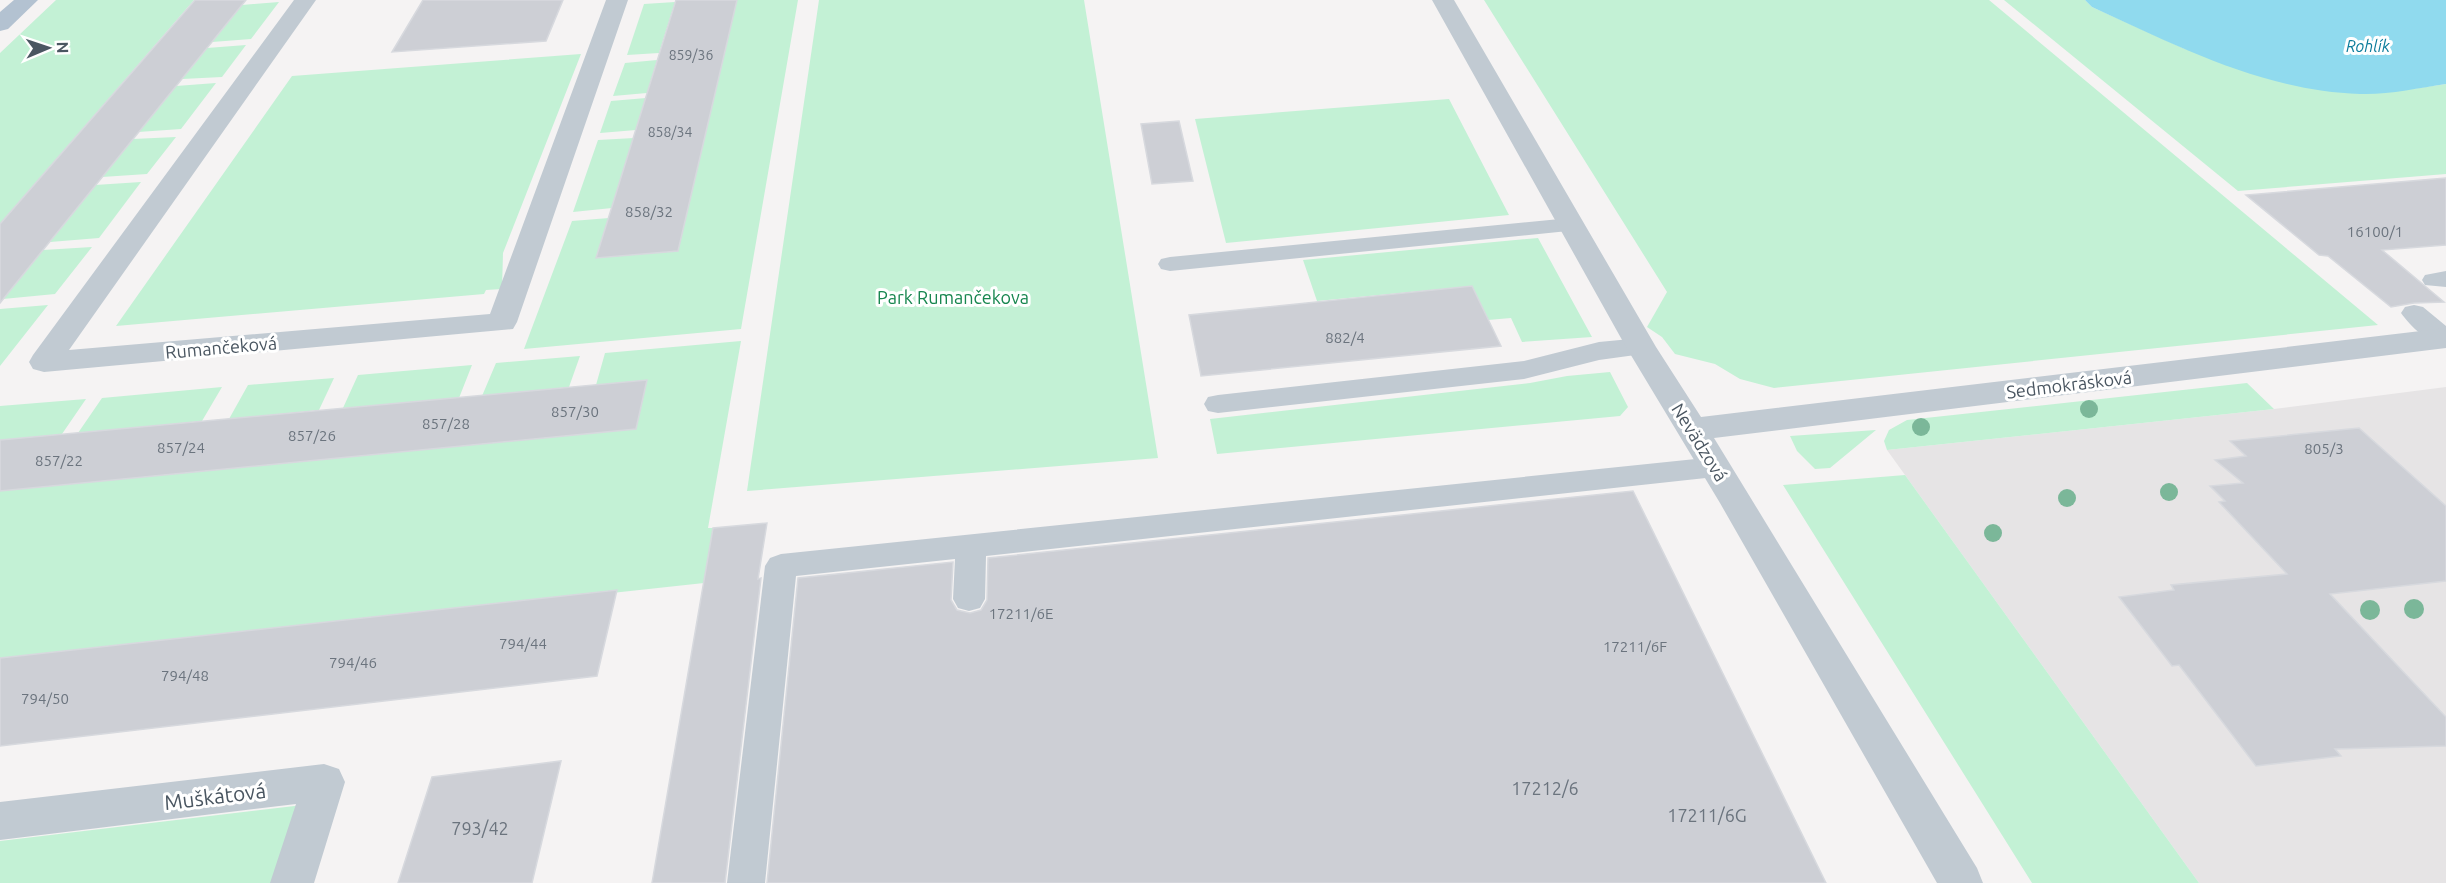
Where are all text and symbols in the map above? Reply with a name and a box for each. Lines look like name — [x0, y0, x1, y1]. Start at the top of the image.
north arrow — [18, 18, 78, 78]
water label: Rohlík — [2346, 37, 2391, 55]
text: N — [54, 41, 72, 54]
house number: 859/36 — [669, 47, 713, 63]
house number: 858/34 — [648, 124, 692, 140]
house number: 858/32 — [625, 203, 673, 220]
house number: 16100/1 — [2347, 223, 2403, 240]
park label: Park Rumančekova — [877, 287, 1029, 307]
house number: 882/4 — [1325, 329, 1365, 346]
street label: Rumančeková — [164, 332, 278, 362]
street label: Sedmokrásková — [2005, 366, 2133, 402]
street label: Nevädzová — [1668, 399, 1732, 485]
house number: 857/30 — [551, 403, 599, 420]
house number: 857/28 — [422, 415, 470, 432]
house number: 857/26 — [288, 427, 336, 444]
house number: 857/24 — [157, 439, 205, 456]
house number: 805/3 — [2304, 440, 2344, 457]
house number: 857/22 — [35, 452, 83, 469]
house number: 17211/6E — [989, 605, 1053, 622]
house number: 794/44 — [499, 635, 547, 652]
house number: 17211/6F — [1603, 638, 1667, 655]
house number: 794/46 — [329, 654, 377, 671]
house number: 794/48 — [161, 667, 209, 684]
house number: 794/50 — [21, 690, 69, 707]
street label: Muškátová — [163, 778, 267, 814]
house number: 17212/6 — [1511, 778, 1579, 798]
house number: 17211/6G — [1667, 805, 1747, 825]
house number: 793/42 — [451, 818, 509, 838]

